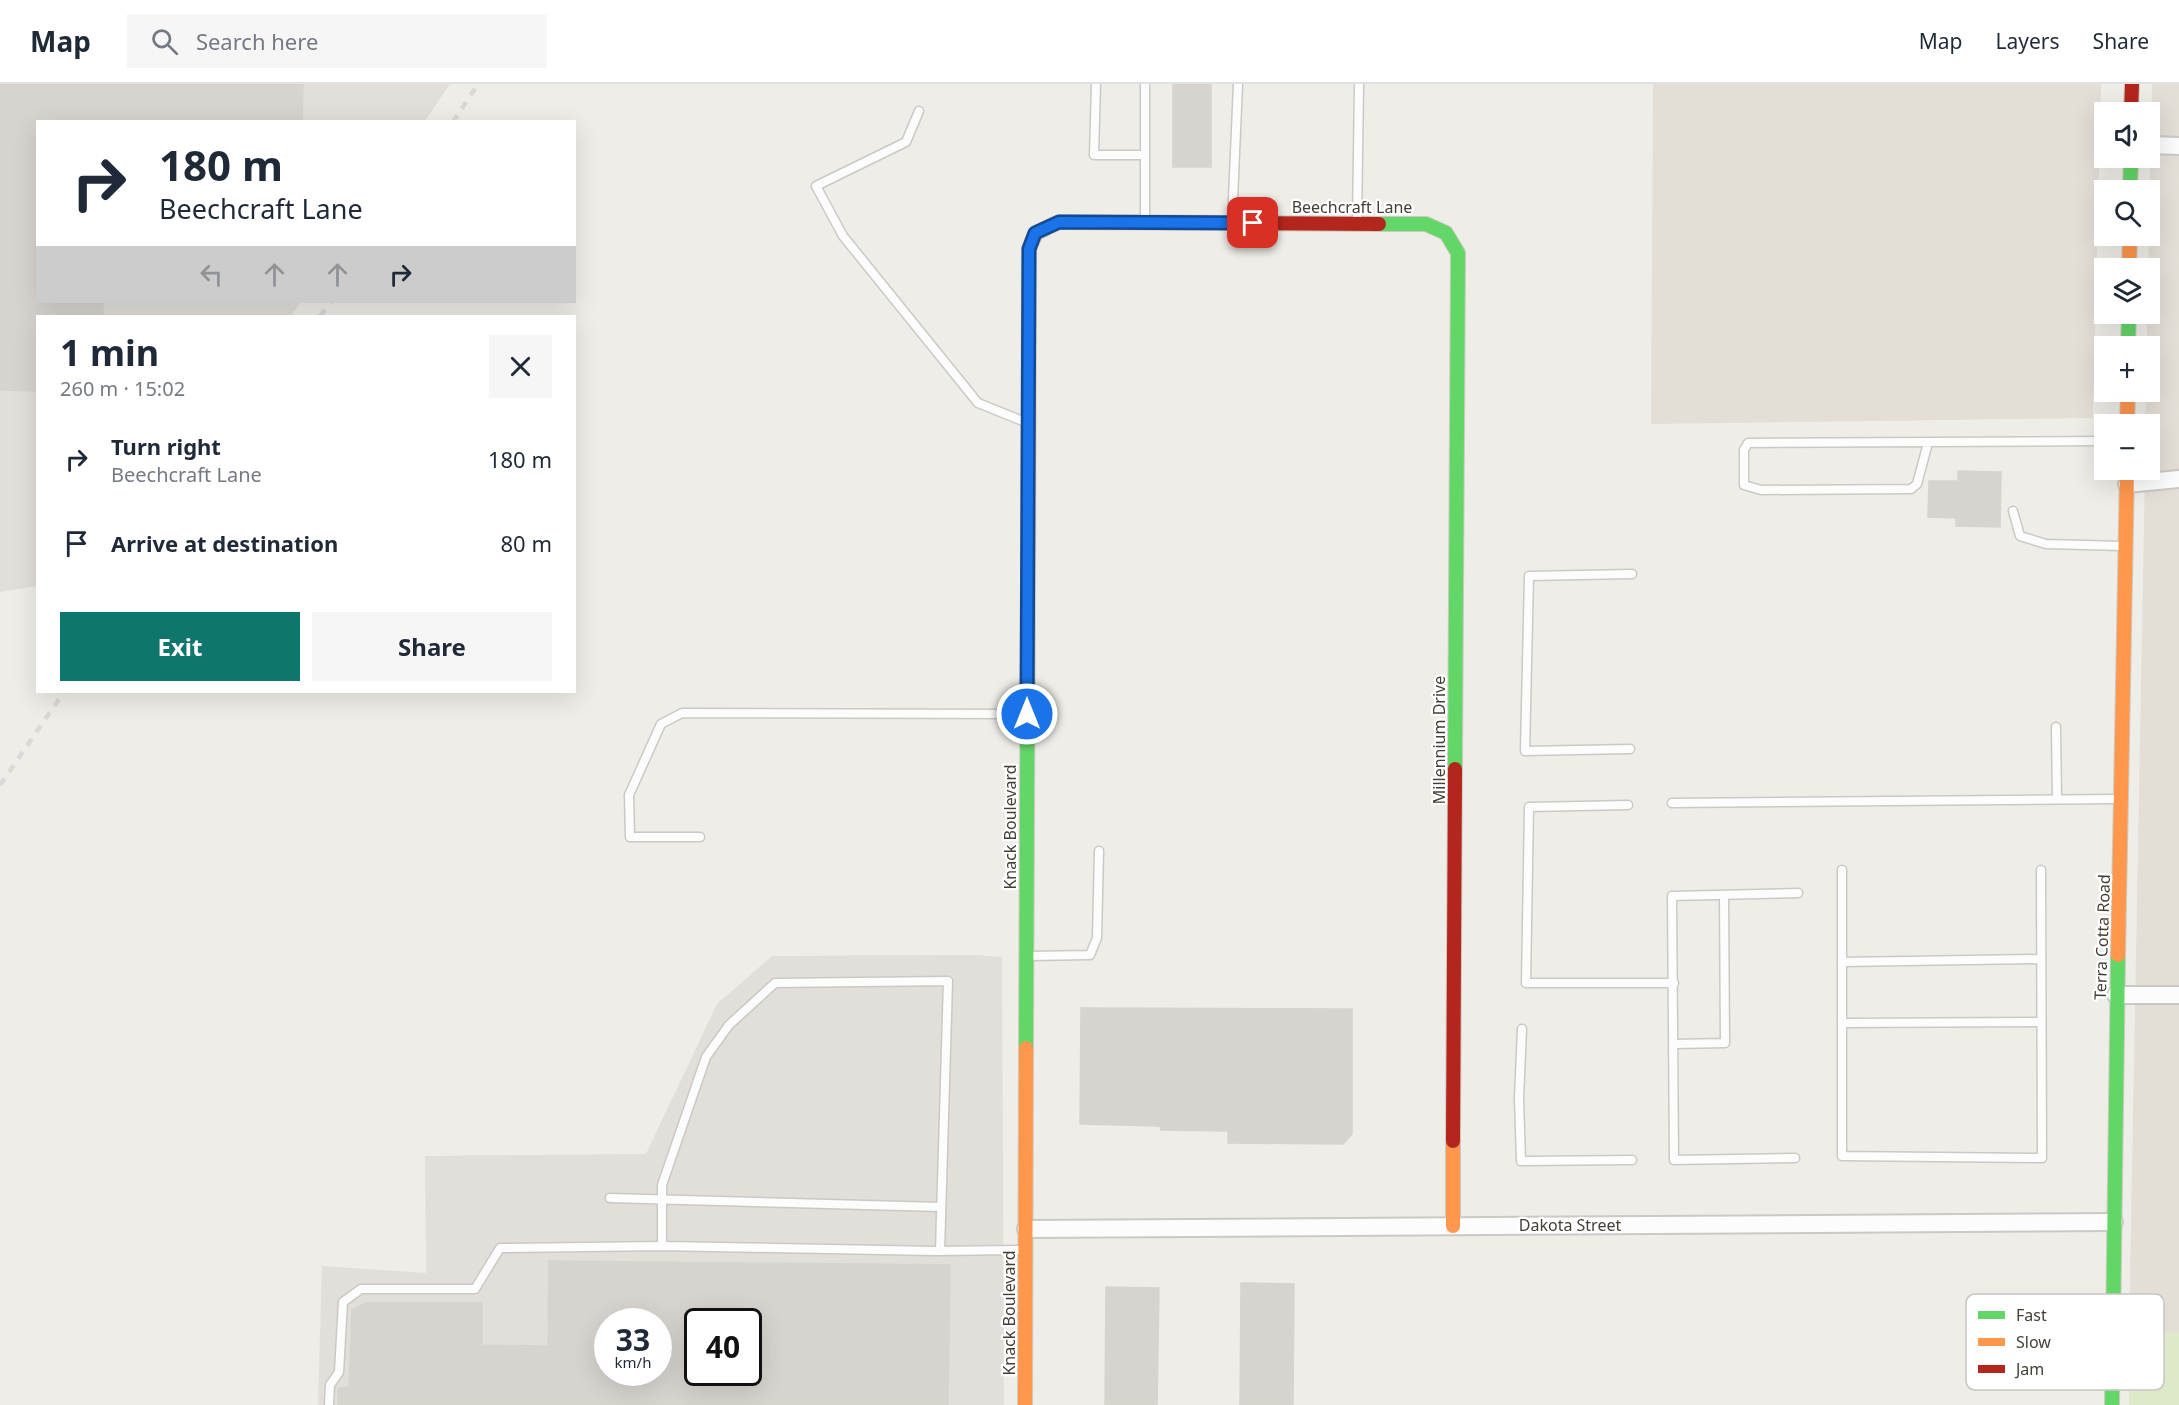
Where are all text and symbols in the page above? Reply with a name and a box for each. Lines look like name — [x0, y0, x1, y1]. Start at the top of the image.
search box — [127, 14, 547, 68]
text: Map — [30, 22, 91, 60]
icon: search — [148, 25, 181, 58]
text: Search here — [196, 26, 318, 56]
text: Map — [1919, 27, 1963, 55]
text: Layers — [1996, 27, 2060, 55]
text: Share — [2093, 27, 2149, 55]
map controls — [2094, 102, 2160, 480]
button: sound — [2094, 102, 2160, 168]
text: 180 m — [159, 136, 283, 193]
icon: right — [60, 144, 138, 222]
button: search — [2094, 180, 2160, 246]
text: Beechcraft Lane — [159, 190, 363, 227]
street label: Beechcraft Lane — [1292, 196, 1412, 218]
pin — [1227, 197, 1278, 248]
icon: arrive — [1236, 206, 1269, 239]
icon: left — [195, 258, 228, 291]
icon: ahead — [258, 258, 291, 291]
icon: ahead — [321, 258, 354, 291]
icon: right — [384, 258, 417, 291]
button: layers — [2094, 258, 2160, 324]
text: 1 min — [60, 328, 159, 377]
button: close — [489, 335, 552, 398]
button: + — [2094, 336, 2160, 402]
text: 260 m · 15:02 — [60, 375, 185, 402]
button: − — [2094, 414, 2160, 480]
text: Turn right — [111, 431, 221, 461]
icon: right — [60, 443, 93, 476]
text: 180 m — [488, 444, 552, 474]
text: Beechcraft Lane — [111, 461, 262, 488]
icon: arrive — [60, 527, 93, 560]
text: Arrive at destination — [111, 528, 338, 558]
text: 80 m — [501, 528, 552, 558]
button: Exit — [60, 612, 300, 681]
button: Share — [312, 612, 552, 681]
street label: Millennium Drive — [1428, 676, 1450, 804]
position arrow — [995, 682, 1059, 746]
street label: Knack Boulevard — [999, 764, 1021, 890]
street label: Terra Cotta Road — [2089, 874, 2115, 1000]
street label: Dakota Street — [1519, 1214, 1621, 1236]
street label: Knack Boulevard — [998, 1250, 1020, 1376]
legend — [1966, 1294, 2164, 1390]
text: Fast — [2016, 1304, 2047, 1326]
speed limit sign: 40 — [684, 1308, 762, 1386]
text: 33 — [616, 1319, 650, 1360]
text: Slow — [2016, 1331, 2051, 1353]
text: km/h — [615, 1352, 651, 1372]
text: Jam — [2014, 1358, 2044, 1380]

